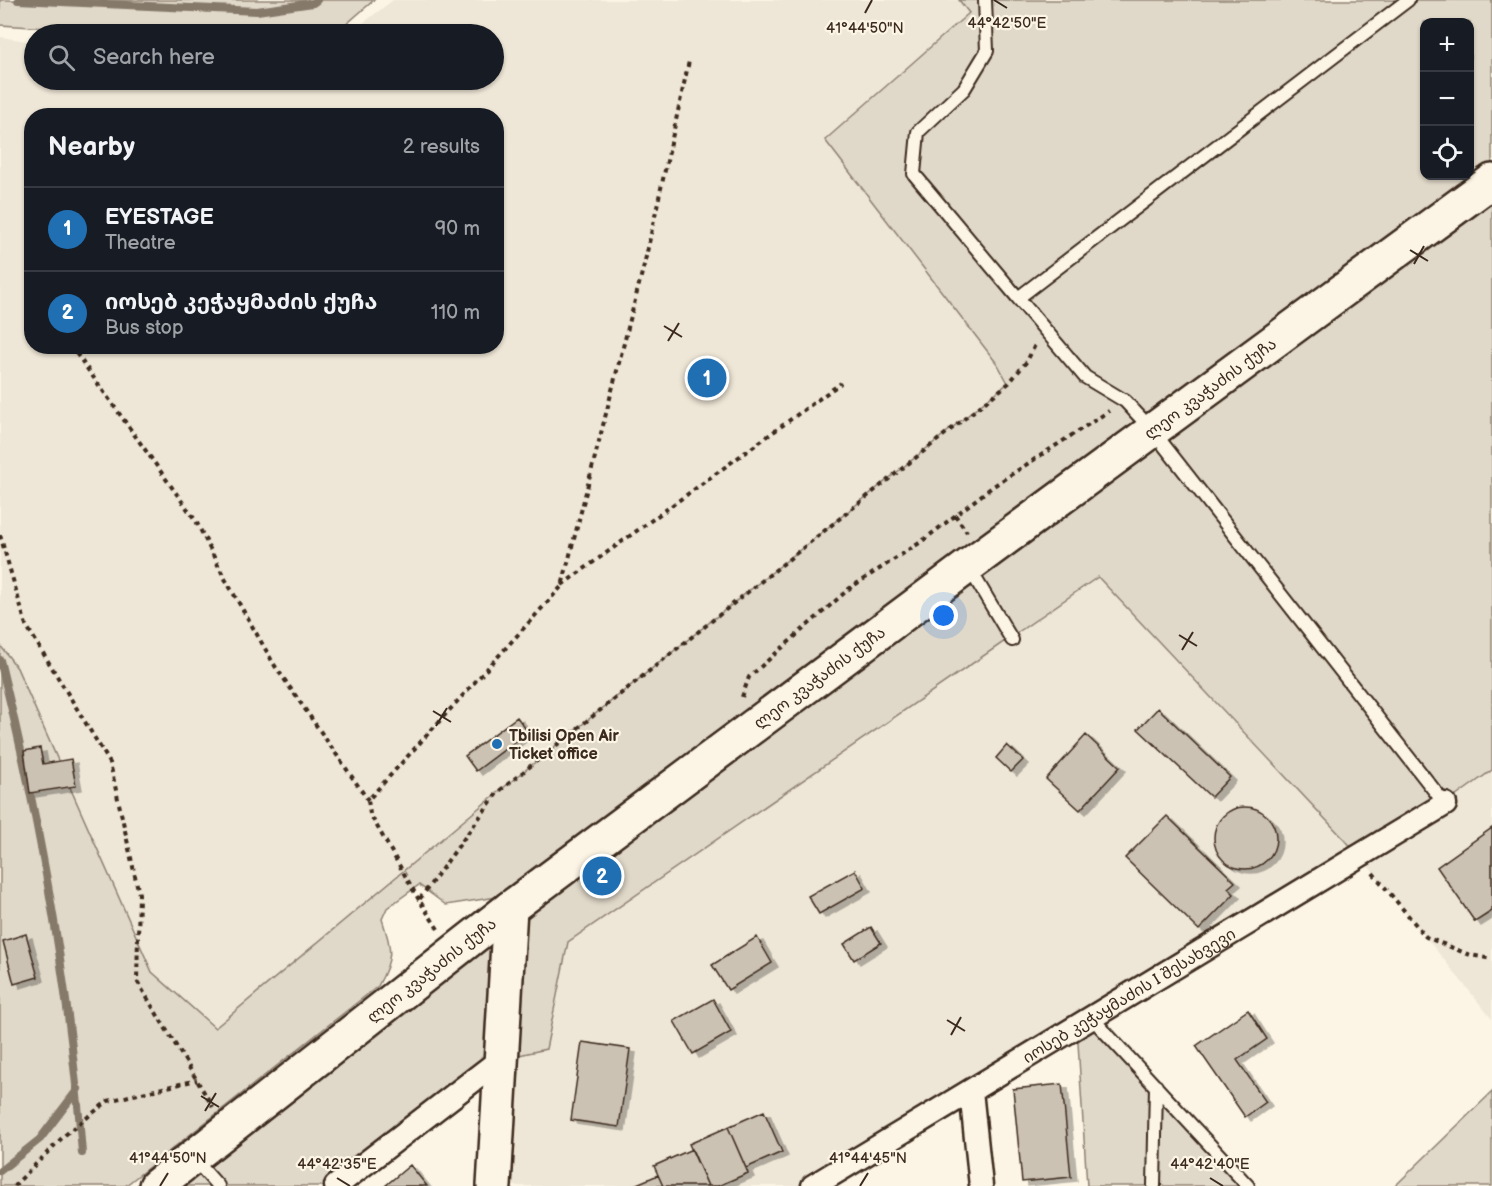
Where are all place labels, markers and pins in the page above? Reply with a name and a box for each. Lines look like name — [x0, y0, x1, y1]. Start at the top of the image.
pin: 1 — [688, 356, 726, 400]
place label: Tbilisi Open Air Ticket office — [509, 727, 620, 764]
marker: Tbilisi Open Air Ticket office — [490, 737, 504, 751]
pin: 2 — [582, 854, 622, 898]

